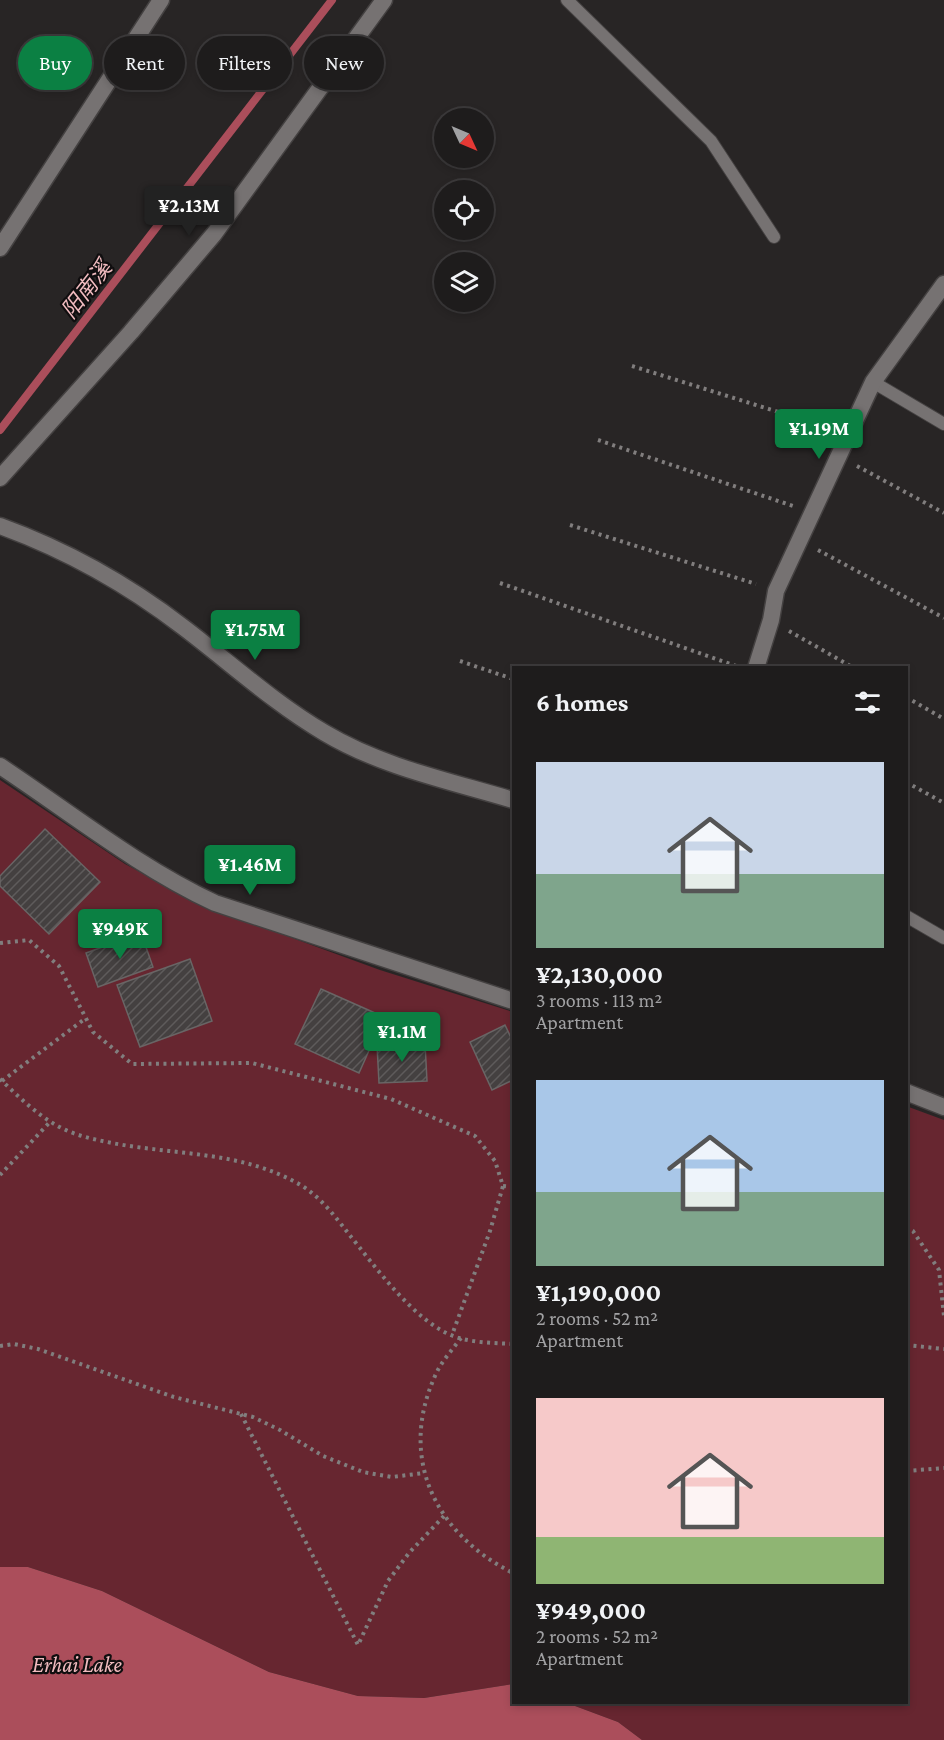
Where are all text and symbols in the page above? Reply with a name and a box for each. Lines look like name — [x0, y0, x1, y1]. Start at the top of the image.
chip: Buy — [18, 36, 92, 90]
chip: Rent — [104, 36, 185, 90]
chip: Filters — [197, 36, 292, 90]
chip: New — [304, 36, 384, 90]
north arrow — [434, 108, 494, 168]
map controls — [434, 108, 494, 312]
button: locate — [434, 180, 494, 240]
pin: ¥2.13M — [140, 186, 238, 237]
text: ¥2.13M — [158, 194, 220, 216]
button: layers — [434, 252, 494, 312]
water label: 阳南溪 — [56, 254, 118, 323]
pin: ¥1.19M — [770, 409, 868, 460]
text: ¥1.19M — [789, 417, 849, 439]
pin: ¥1.75M — [206, 610, 304, 661]
text: ¥1.75M — [225, 618, 285, 640]
icon: filters — [851, 686, 884, 719]
text: 6 homes — [536, 688, 628, 717]
icon: home — [656, 801, 764, 909]
pin: ¥1.46M — [201, 845, 299, 896]
text: ¥1.46M — [218, 853, 282, 875]
pin: ¥949K — [78, 909, 162, 960]
text: ¥949K — [92, 917, 148, 939]
text: ¥2,130,000 — [536, 960, 663, 989]
text: 3 rooms · 113 m² — [536, 989, 662, 1011]
text: Apartment — [536, 1011, 623, 1033]
pin: ¥1.1M — [360, 1012, 444, 1063]
text: ¥1.1M — [377, 1020, 427, 1042]
icon: home — [656, 1119, 764, 1227]
text: ¥1,190,000 — [536, 1278, 661, 1307]
text: 2 rooms · 52 m² — [536, 1307, 658, 1329]
text: Apartment — [536, 1329, 623, 1351]
icon: home — [656, 1437, 764, 1545]
text: ¥949,000 — [536, 1596, 646, 1625]
text: 2 rooms · 52 m² — [536, 1625, 658, 1647]
text: Apartment — [536, 1647, 623, 1669]
water label: Erhai Lake — [32, 1652, 122, 1677]

